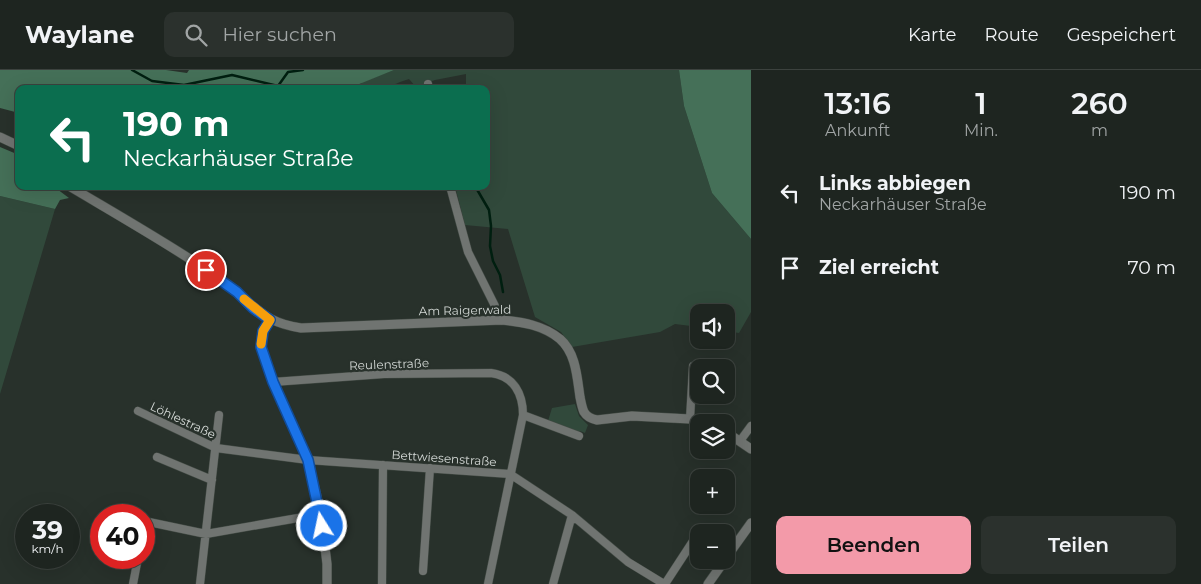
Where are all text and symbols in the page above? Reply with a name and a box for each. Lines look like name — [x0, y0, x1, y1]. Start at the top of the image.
search box — [164, 12, 514, 57]
text: Waylane — [25, 20, 134, 49]
icon: search — [182, 21, 210, 49]
text: Hier suchen — [222, 23, 337, 46]
text: Karte — [908, 24, 956, 46]
text: Route — [984, 24, 1039, 46]
text: Gespeichert — [1067, 24, 1176, 46]
text: 13:16 — [824, 85, 891, 122]
text: 1 — [975, 85, 987, 122]
text: 260 — [1071, 85, 1128, 122]
text: 190 m — [123, 102, 229, 145]
icon: left — [40, 105, 105, 170]
text: Ankunft — [825, 121, 890, 140]
text: Min. — [964, 121, 998, 140]
text: m — [1091, 121, 1108, 140]
text: Neckarhäuser Straße — [123, 145, 354, 172]
text: Links abbiegen — [819, 172, 971, 195]
icon: left — [776, 179, 804, 207]
text: 190 m — [1120, 181, 1176, 204]
text: Neckarhäuser Straße — [819, 195, 987, 214]
pin — [185, 249, 227, 291]
icon: arrive — [776, 254, 804, 282]
icon: arrive — [192, 256, 220, 284]
text: Ziel erreicht — [819, 256, 939, 279]
text: 70 m — [1127, 256, 1176, 279]
street label: Am Raigerwald — [419, 302, 511, 318]
map controls — [690, 304, 735, 569]
button: sound — [690, 304, 735, 349]
street label: Reulenstraße — [349, 355, 429, 373]
button: search — [690, 359, 735, 404]
street label: Löhlestraße — [148, 398, 218, 442]
button: layers — [690, 414, 735, 459]
street label: Bettwiesenstraße — [391, 447, 497, 469]
button: + — [690, 469, 735, 514]
position arrow — [295, 499, 347, 551]
speed limit sign: 40 — [90, 504, 155, 569]
text: 39 — [32, 515, 63, 545]
button: Beenden — [776, 516, 971, 574]
button: Teilen — [981, 516, 1176, 574]
button: − — [690, 524, 735, 569]
text: km/h — [31, 541, 64, 556]

